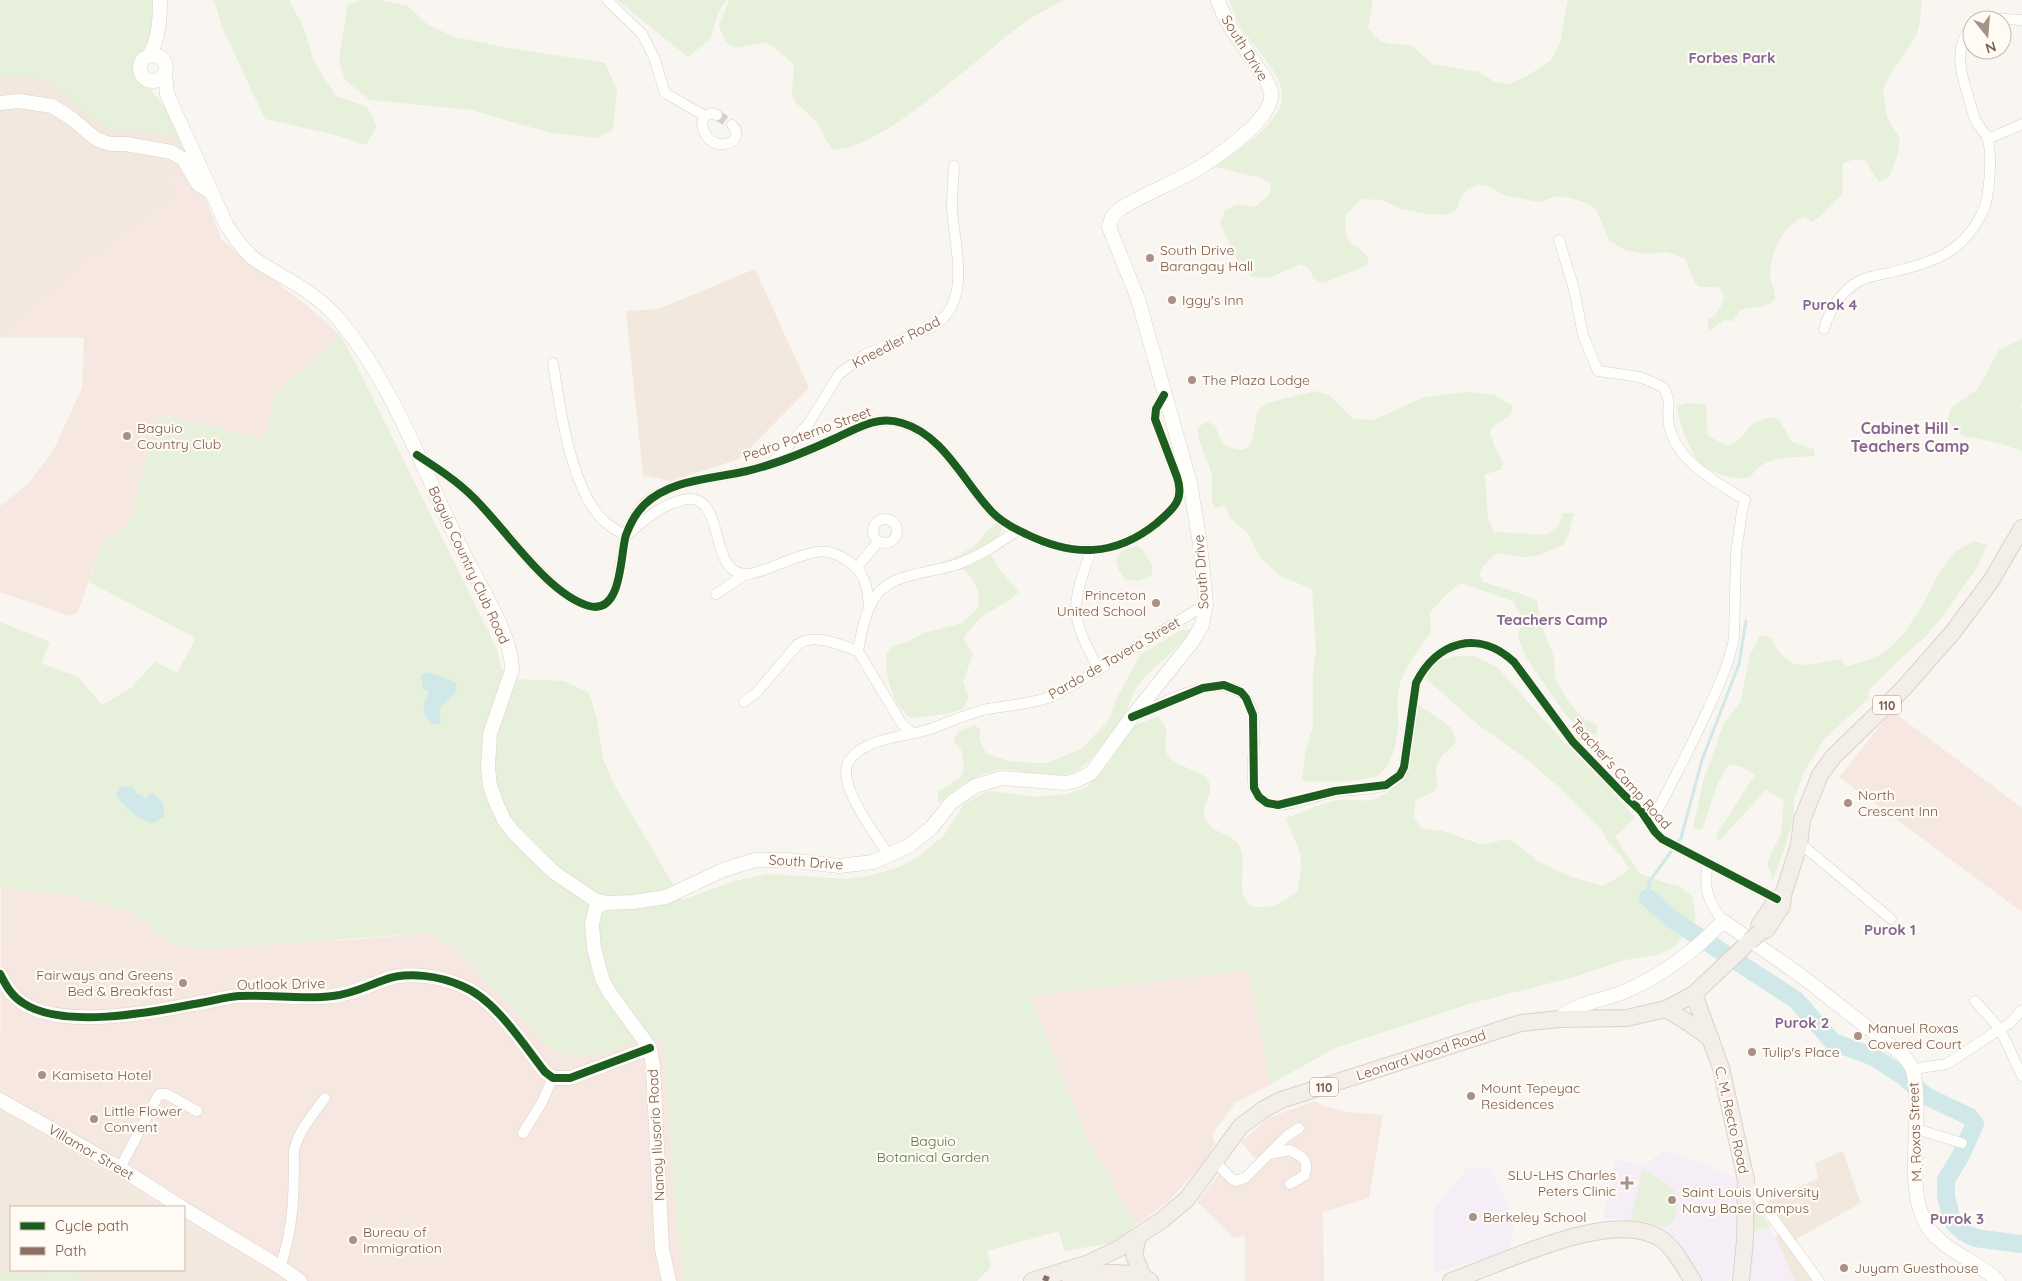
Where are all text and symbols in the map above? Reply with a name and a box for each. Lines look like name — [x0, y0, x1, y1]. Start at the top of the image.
north arrow — [1962, 10, 2012, 60]
street label: South Drive — [1218, 12, 1272, 84]
text: N — [1983, 37, 1998, 58]
district label: Forbes Park — [1688, 48, 1776, 67]
place label: South Drive Barangay Hall — [1160, 241, 1253, 275]
marker: South Drive Barangay Hall — [1144, 252, 1156, 264]
place label: Iggy's Inn — [1182, 291, 1244, 309]
marker: Iggy's Inn — [1166, 294, 1178, 306]
district label: Purok 4 — [1803, 295, 1858, 314]
street label: Kneedler Road — [849, 312, 943, 372]
place label: The Plaza Lodge — [1202, 371, 1310, 389]
marker: The Plaza Lodge — [1186, 374, 1198, 386]
street label: Pedro Paterno Street — [740, 402, 874, 466]
district label: Cabinet Hill - Teachers Camp — [1851, 418, 1969, 456]
place label: Baguio Country Club — [137, 419, 221, 453]
marker: Baguio Country Club — [121, 430, 133, 442]
street label: Baguio Country Club Road — [424, 483, 514, 647]
street label: South Drive — [1189, 534, 1213, 610]
place label: Princeton United School — [1057, 586, 1146, 620]
marker: Princeton United School — [1150, 597, 1162, 609]
district label: Teachers Camp — [1496, 610, 1608, 629]
street label: Pardo de Tavera Street — [1045, 613, 1183, 703]
road number: 110 — [1873, 696, 1901, 714]
street label: Teacher's Camp Road — [1567, 715, 1675, 833]
place label: North Crescent Inn — [1858, 786, 1938, 820]
marker: North Crescent Inn — [1842, 797, 1854, 809]
street label: South Drive — [768, 850, 844, 874]
district label: Purok 1 — [1864, 920, 1916, 939]
place label: Fairways and Greens Bed & Breakfast — [36, 966, 173, 1000]
street label: Outlook Drive — [237, 974, 325, 994]
marker: Fairways and Greens Bed & Breakfast — [177, 977, 189, 989]
district label: Purok 2 — [1775, 1013, 1829, 1032]
place label: Manuel Roxas Covered Court — [1868, 1019, 1962, 1053]
street label: Leonard Wood Road — [1354, 1026, 1488, 1084]
marker: Manuel Roxas Covered Court — [1852, 1030, 1864, 1042]
place label: Tulip's Place — [1762, 1043, 1840, 1061]
marker: Tulip's Place — [1746, 1046, 1758, 1058]
street label: C. M. Recto Road — [1711, 1065, 1753, 1175]
place label: Kamiseta Hotel — [52, 1066, 152, 1084]
marker: Kamiseta Hotel — [36, 1069, 48, 1081]
street label: Nanoy Ilusorio Road — [644, 1069, 668, 1201]
road number: 110 — [1310, 1078, 1338, 1096]
place label: Mount Tepeyac Residences — [1481, 1079, 1580, 1113]
street label: M. Roxas Street — [1904, 1082, 1926, 1182]
marker: Mount Tepeyac Residences — [1465, 1090, 1477, 1102]
place label: Little Flower Convent — [104, 1102, 183, 1136]
marker: Little Flower Convent — [88, 1113, 100, 1125]
street label: Villamor Street — [45, 1120, 137, 1184]
park label: Baguio Botanical Garden — [877, 1132, 989, 1166]
place label: SLU-LHS Charles Peters Clinic — [1508, 1166, 1616, 1200]
marker: SLU-LHS Charles Peters Clinic — [1620, 1176, 1634, 1190]
place label: Saint Louis University Navy Base Campus — [1682, 1183, 1819, 1217]
marker: Saint Louis University Navy Base Campus — [1666, 1194, 1678, 1206]
legend — [10, 1206, 185, 1271]
place label: Berkeley School — [1483, 1208, 1586, 1226]
district label: Purok 3 — [1930, 1209, 1984, 1228]
marker: Berkeley School — [1467, 1211, 1479, 1223]
text: Cycle path — [55, 1216, 129, 1235]
place label: Bureau of Immigration — [363, 1223, 442, 1257]
marker: Bureau of Immigration — [347, 1234, 359, 1246]
text: Path — [55, 1241, 87, 1260]
place label: Juyam Guesthouse — [1854, 1259, 1979, 1277]
marker: Juyam Guesthouse — [1838, 1262, 1850, 1274]

